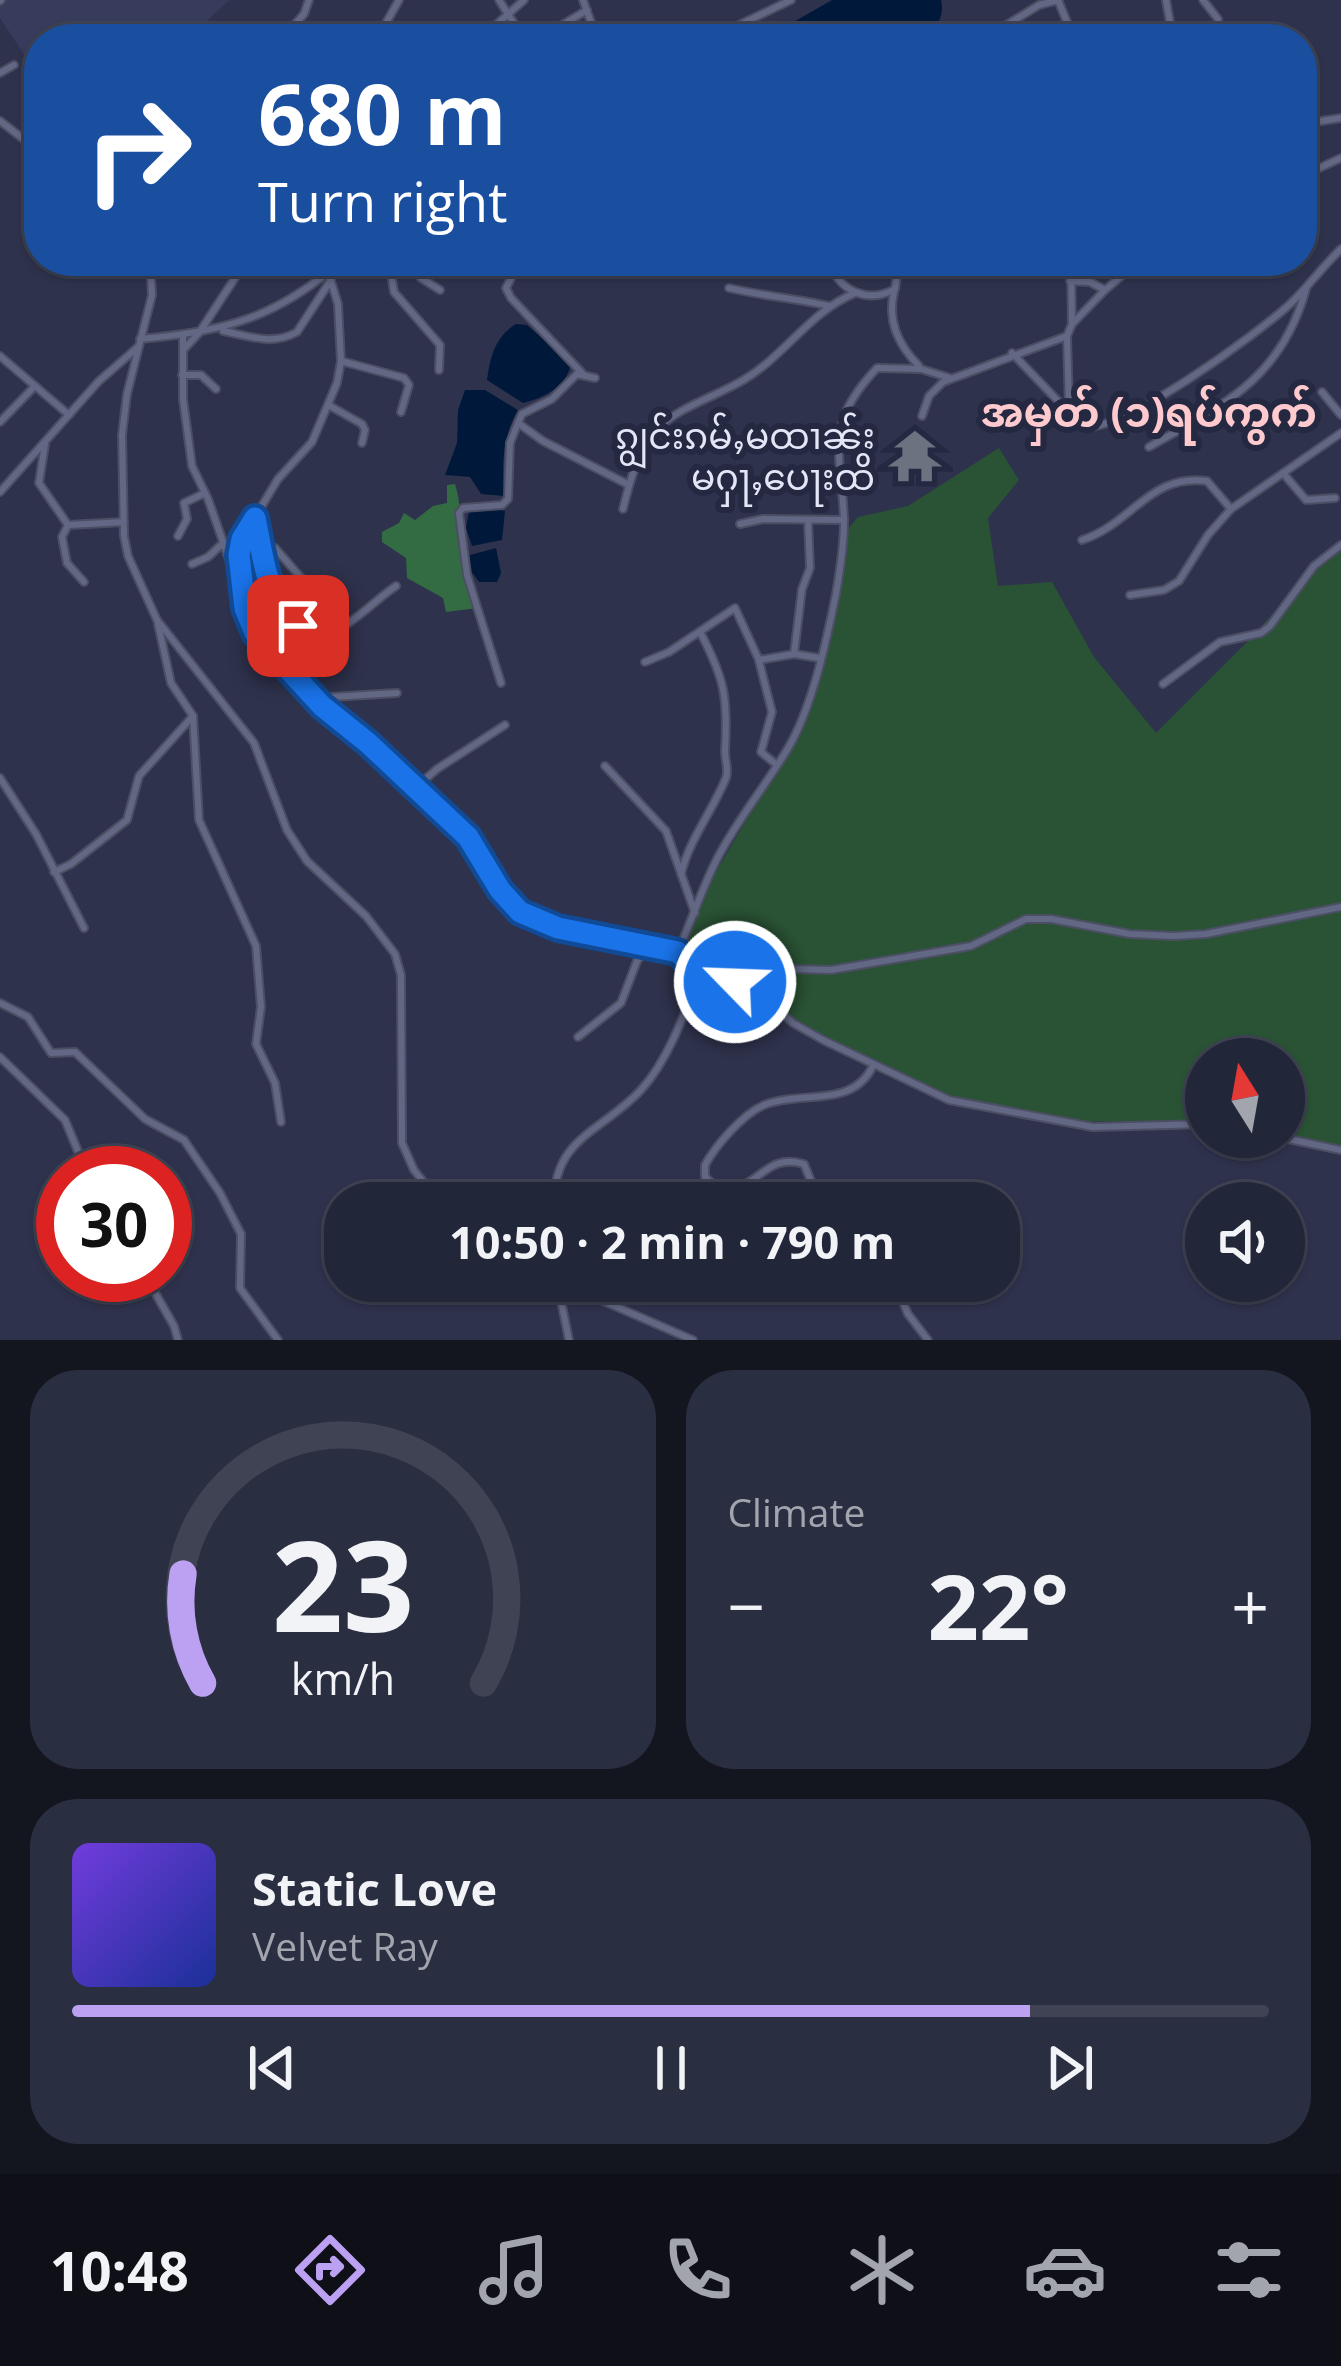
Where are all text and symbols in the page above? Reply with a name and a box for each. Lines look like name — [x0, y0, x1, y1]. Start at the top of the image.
text: 680 m — [258, 55, 506, 170]
icon: right — [60, 72, 216, 228]
text: Turn right — [258, 164, 507, 238]
district label: အမှတ် (၁)ရပ်ကွက် — [981, 382, 1317, 446]
place label: ၵျွင်းၵမ်ႇမထၢၼ်း မႁႃႇပေႃးထိ — [615, 411, 875, 507]
temple icon: ၵျွင်းၵမ်ႇမထၢၼ်း မႁႃႇပေႃးထိ — [886, 427, 944, 485]
pin — [247, 575, 349, 677]
icon: arrive — [265, 593, 331, 659]
position arrow — [672, 919, 798, 1045]
north arrow — [1185, 1038, 1305, 1158]
map controls — [1185, 1038, 1305, 1302]
speed limit sign: 30 — [36, 1146, 192, 1302]
button: sound — [1185, 1182, 1305, 1302]
text: 10:50 · 2 min · 790 m — [449, 1211, 895, 1272]
text: Climate — [728, 1485, 865, 1538]
text: 23 — [271, 1499, 414, 1669]
text: 22° — [928, 1544, 1069, 1666]
text: − — [728, 1560, 765, 1650]
text: + — [1231, 1560, 1269, 1650]
text: km/h — [291, 1648, 395, 1707]
text: Static Love — [252, 1858, 497, 1919]
text: Velvet Ray — [252, 1919, 438, 1972]
icon: previous — [239, 2035, 305, 2101]
icon: pause — [638, 2035, 704, 2101]
icon: next — [1037, 2035, 1103, 2101]
icon: directions — [288, 2228, 372, 2312]
icon: music — [472, 2228, 556, 2312]
icon: phone — [656, 2228, 740, 2312]
icon: climate — [840, 2228, 924, 2312]
icon: car — [1023, 2228, 1107, 2312]
icon: filters — [1207, 2228, 1291, 2312]
text: 10:48 — [50, 2233, 189, 2307]

